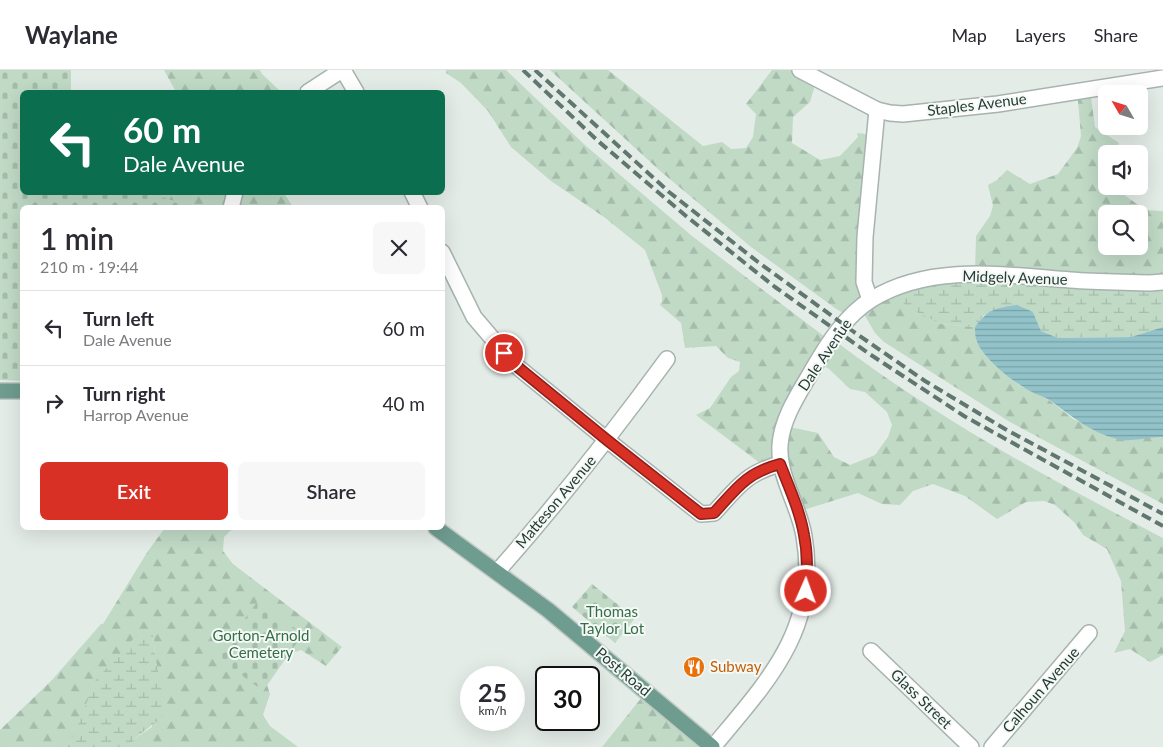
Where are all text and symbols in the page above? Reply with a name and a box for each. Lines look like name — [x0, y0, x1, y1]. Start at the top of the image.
text: Waylane — [25, 20, 118, 49]
text: Map — [951, 24, 987, 46]
text: Layers — [1015, 24, 1066, 46]
text: Share — [1094, 24, 1138, 46]
north arrow — [1098, 85, 1148, 135]
map controls — [1098, 85, 1148, 255]
street label: Staples Avenue — [926, 89, 1028, 119]
text: 60 m — [123, 108, 201, 150]
icon: left — [40, 110, 105, 175]
button: sound — [1098, 145, 1148, 195]
text: Dale Avenue — [123, 150, 245, 177]
button: search — [1098, 205, 1148, 255]
text: 1 min — [40, 220, 114, 256]
button: close — [373, 222, 425, 274]
text: 210 m · 19:44 — [40, 257, 139, 276]
street label: Midgely Avenue — [962, 266, 1068, 288]
text: Turn left — [83, 307, 154, 330]
icon: left — [40, 314, 68, 342]
street label: Dale Avenue — [793, 315, 855, 394]
text: 60 m — [382, 317, 425, 340]
text: Dale Avenue — [83, 330, 172, 349]
pin — [483, 332, 525, 374]
icon: arrive — [490, 339, 518, 367]
text: Turn right — [83, 382, 165, 405]
icon: right — [40, 389, 68, 417]
text: 40 m — [382, 392, 425, 415]
text: Harrop Avenue — [83, 405, 189, 424]
street label: Matteson Avenue — [511, 451, 599, 551]
button: Exit — [40, 462, 228, 520]
button: Share — [238, 462, 425, 520]
position arrow — [779, 564, 831, 616]
park label: Thomas Taylor Lot — [580, 602, 645, 637]
park label: Gorton-Arnold Cemetery — [212, 626, 310, 661]
street label: Post Road — [593, 643, 655, 699]
street label: Calhoun Avenue — [998, 643, 1082, 736]
restaurant icon: Subway — [682, 655, 706, 679]
place label: Subway — [710, 657, 762, 675]
street label: Glass Street — [887, 665, 957, 732]
speed limit sign: 30 — [535, 666, 600, 731]
text: 25 — [478, 677, 507, 707]
text: km/h — [478, 703, 507, 718]

